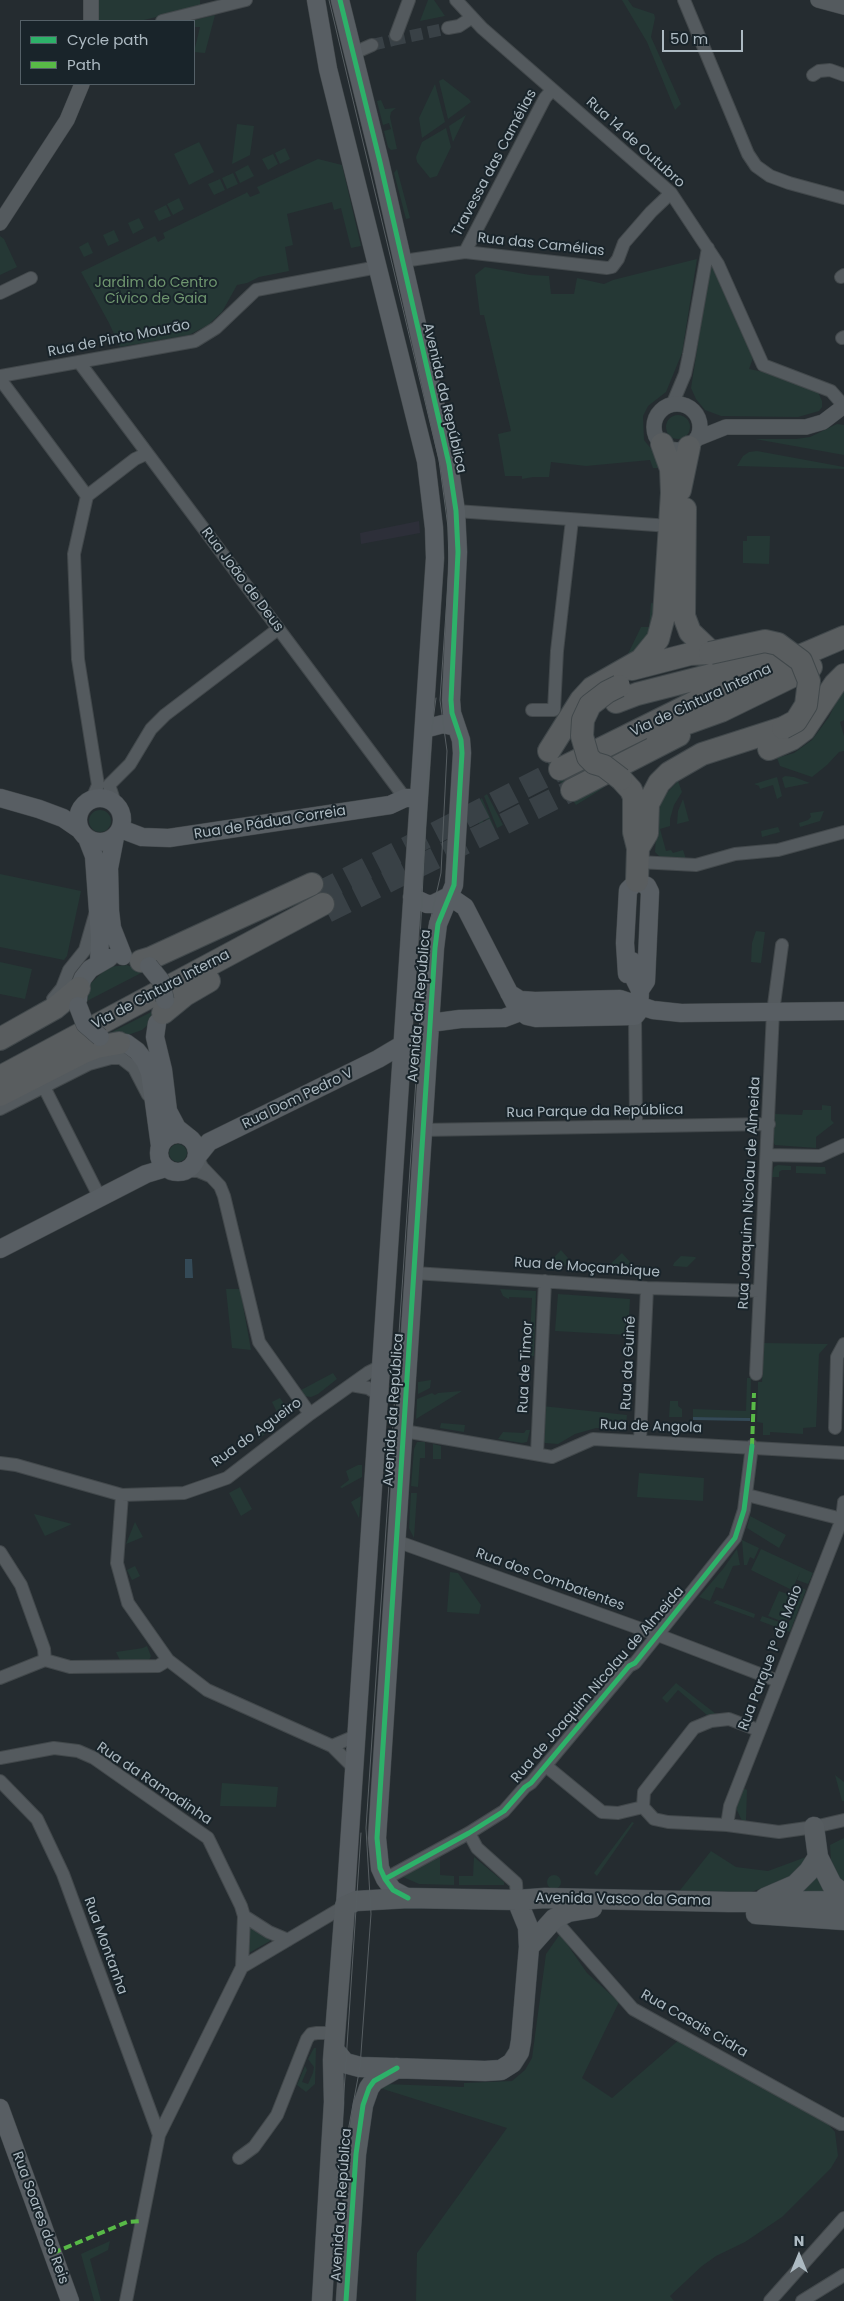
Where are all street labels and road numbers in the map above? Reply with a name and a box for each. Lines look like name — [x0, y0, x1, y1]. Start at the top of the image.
street label: Travessa das Camélias — [449, 87, 541, 239]
street label: Rua 14 de Outubro — [582, 94, 688, 192]
street label: Rua das Camélias — [477, 230, 605, 260]
street label: Rua de Pinto Mourão — [46, 317, 192, 361]
street label: Avenida da República — [419, 321, 469, 475]
street label: Rua João de Deus — [197, 525, 287, 635]
street label: Via de Cintura Interna — [628, 661, 774, 741]
street label: Rua de Pádua Correia — [193, 803, 347, 843]
street label: Avenida da República — [405, 929, 435, 1083]
street label: Via de Cintura Interna — [89, 947, 233, 1033]
street label: Rua Dom Pedro V — [240, 1065, 356, 1133]
street label: Rua Joaquim Nicolau de Almeida — [736, 1076, 764, 1310]
street label: Rua Parque da República — [506, 1102, 684, 1122]
street label: Rua de Moçambique — [514, 1255, 660, 1281]
street label: Rua da Guiné — [618, 1315, 640, 1411]
street label: Rua de Timor — [515, 1321, 537, 1413]
street label: Avenida da República — [380, 1333, 408, 1487]
street label: Rua do Agueiro — [209, 1395, 305, 1471]
street label: Rua de Angola — [600, 1417, 702, 1437]
street label: Rua dos Combatentes — [473, 1545, 627, 1615]
street label: Rua de Joaquim Nicolau de Almeida — [508, 1583, 688, 1787]
street label: Rua Parque 1º de Maio — [735, 1583, 807, 1733]
street label: Rua da Ramadinha — [93, 1739, 215, 1829]
street label: Avenida Vasco da Gama — [535, 1890, 711, 1910]
street label: Rua Montanha — [80, 1895, 130, 1997]
street label: Rua Casais Cidra — [638, 1987, 750, 2061]
street label: Avenida da República — [328, 2128, 356, 2282]
street label: Rua Soares dos Reis — [8, 2149, 72, 2287]

